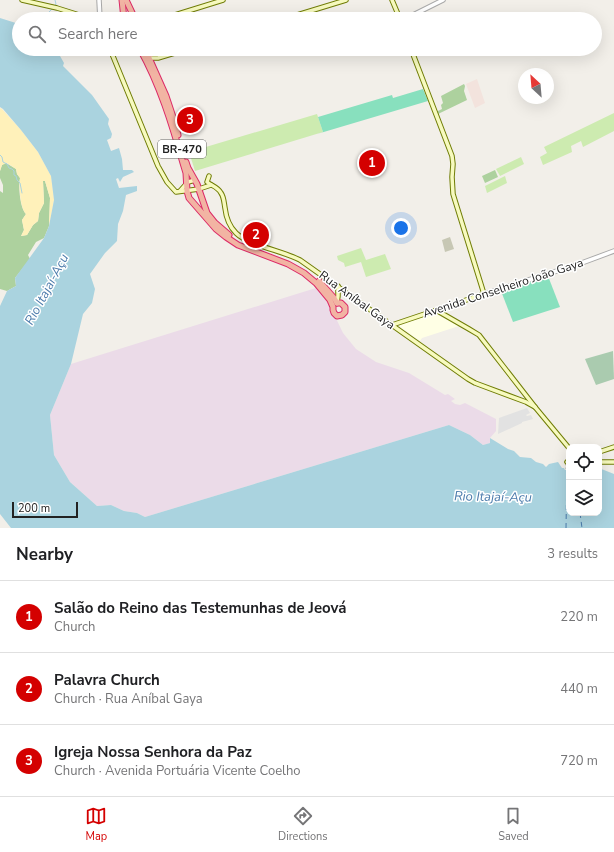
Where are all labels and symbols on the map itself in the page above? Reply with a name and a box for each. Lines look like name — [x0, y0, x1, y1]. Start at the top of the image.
north arrow — [518, 68, 554, 104]
pin: 3 — [177, 105, 203, 135]
road number: BR-470 — [158, 140, 206, 158]
pin: 1 — [359, 148, 385, 178]
your location — [391, 218, 411, 238]
pin: 2 — [243, 220, 269, 250]
water label: Rio Itajaí-Açu — [21, 251, 73, 328]
street label: Avenida Conselheiro João Gaya — [421, 254, 585, 322]
street label: Rua Aníbal Gaya — [316, 267, 398, 333]
water label: Rio Itajaí-Açu — [454, 487, 532, 507]
scale bar — [12, 500, 78, 519]

